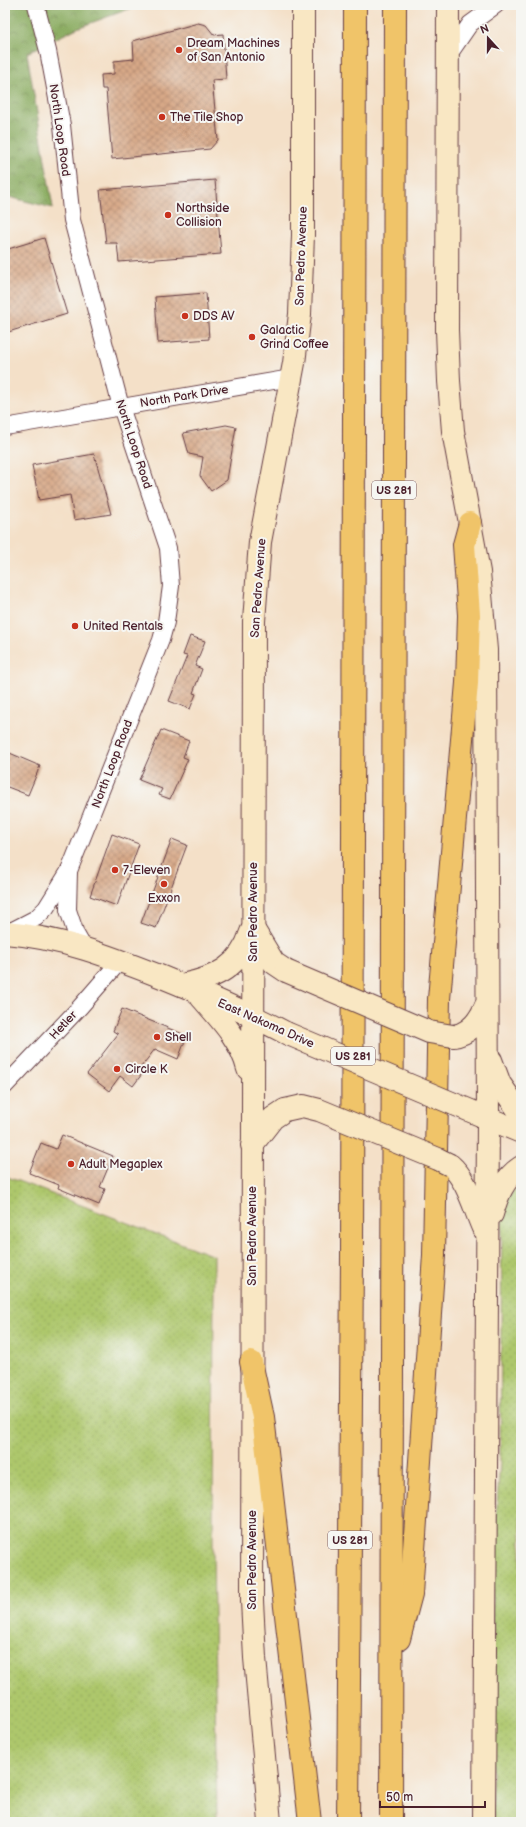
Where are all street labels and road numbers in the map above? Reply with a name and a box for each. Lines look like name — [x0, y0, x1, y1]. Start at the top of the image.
street label: North Loop Road — [46, 83, 73, 177]
street label: San Pedro Avenue — [292, 206, 311, 306]
street label: North Park Drive — [139, 382, 229, 411]
street label: North Loop Road — [112, 397, 155, 491]
road number: US 281 — [372, 481, 416, 499]
street label: San Pedro Avenue — [248, 538, 269, 638]
street label: North Loop Road — [89, 718, 136, 810]
street label: San Pedro Avenue — [246, 862, 261, 962]
street label: East Nakoma Drive — [215, 995, 316, 1051]
street label: Hetler — [46, 1007, 81, 1043]
road number: US 281 — [331, 1047, 375, 1065]
street label: San Pedro Avenue — [245, 1186, 260, 1286]
street label: San Pedro Avenue — [245, 1510, 260, 1610]
road number: US 281 — [328, 1531, 372, 1549]

